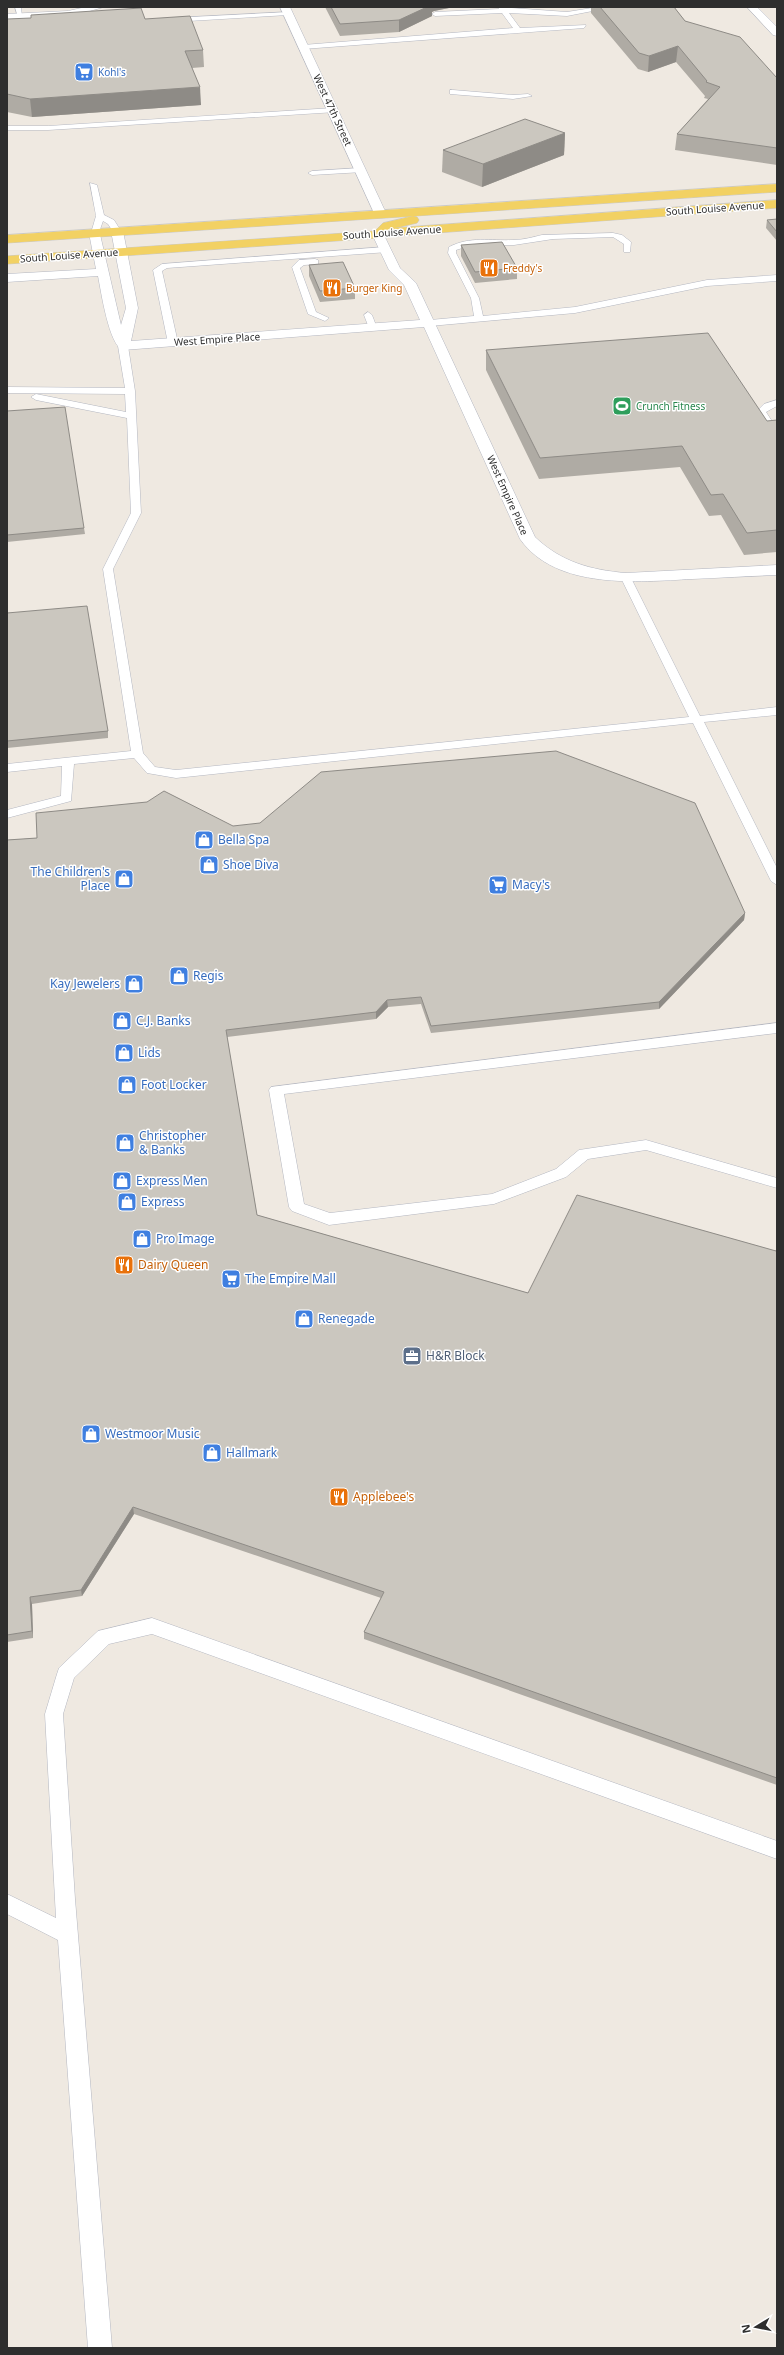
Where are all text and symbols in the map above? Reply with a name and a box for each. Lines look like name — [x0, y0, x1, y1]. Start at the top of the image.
supermarket icon: Kohl's — [73, 61, 95, 83]
place label: Kohl's — [98, 65, 126, 79]
street label: West 47th Street — [310, 72, 356, 148]
street label: South Louise Avenue — [665, 198, 765, 218]
street label: South Louise Avenue — [342, 222, 442, 242]
street label: South Louise Avenue — [19, 245, 119, 265]
restaurant icon: Freddy's — [478, 257, 500, 279]
place label: Freddy's — [503, 261, 543, 275]
restaurant icon: Burger King — [321, 277, 343, 299]
place label: Burger King — [346, 281, 402, 295]
street label: West Empire Place — [173, 329, 261, 349]
sports icon: Crunch Fitness — [611, 395, 633, 417]
place label: Crunch Fitness — [636, 399, 705, 413]
street label: West Empire Place — [484, 453, 532, 538]
shop icon: Bella Spa — [193, 829, 215, 851]
place label: Bella Spa — [218, 831, 269, 848]
shop icon: Shoe Diva — [198, 854, 220, 876]
place label: Shoe Diva — [223, 856, 279, 873]
place label: The Children's Place — [31, 863, 110, 894]
shop icon: The Children's Place — [113, 868, 135, 890]
supermarket icon: Macy's — [487, 874, 509, 896]
place label: Macy's — [512, 876, 550, 893]
shop icon: Regis — [168, 965, 190, 987]
place label: Regis — [193, 967, 224, 984]
shop icon: Kay Jewelers — [123, 973, 145, 995]
place label: Kay Jewelers — [50, 975, 120, 992]
shop icon: C.J. Banks — [111, 1010, 133, 1032]
place label: C.J. Banks — [136, 1012, 191, 1029]
shop icon: Lids — [113, 1042, 135, 1064]
place label: Lids — [138, 1044, 161, 1061]
shop icon: Foot Locker — [116, 1074, 138, 1096]
place label: Foot Locker — [141, 1076, 207, 1093]
place label: Christopher & Banks — [139, 1127, 206, 1158]
shop icon: Christopher & Banks — [114, 1132, 136, 1154]
shop icon: Express Men — [111, 1170, 133, 1192]
place label: Express Men — [136, 1172, 208, 1189]
shop icon: Express — [116, 1191, 138, 1213]
place label: Express — [141, 1193, 185, 1210]
shop icon: Pro Image — [131, 1228, 153, 1250]
place label: Pro Image — [156, 1230, 215, 1247]
restaurant icon: Dairy Queen — [113, 1254, 135, 1276]
place label: Dairy Queen — [138, 1256, 209, 1273]
supermarket icon: The Empire Mall — [220, 1268, 242, 1290]
place label: The Empire Mall — [245, 1270, 336, 1287]
shop icon: Renegade — [293, 1308, 315, 1330]
place label: Renegade — [318, 1310, 375, 1327]
office icon: H&R Block — [401, 1345, 423, 1367]
place label: H&R Block — [426, 1347, 485, 1364]
shop icon: Westmoor Music — [80, 1423, 102, 1445]
place label: Westmoor Music — [105, 1425, 200, 1442]
shop icon: Hallmark — [201, 1442, 223, 1464]
place label: Hallmark — [226, 1444, 278, 1461]
restaurant icon: Applebee's — [328, 1486, 350, 1508]
place label: Applebee's — [353, 1488, 414, 1505]
north arrow — [736, 2307, 776, 2347]
text: N — [737, 2323, 754, 2335]

